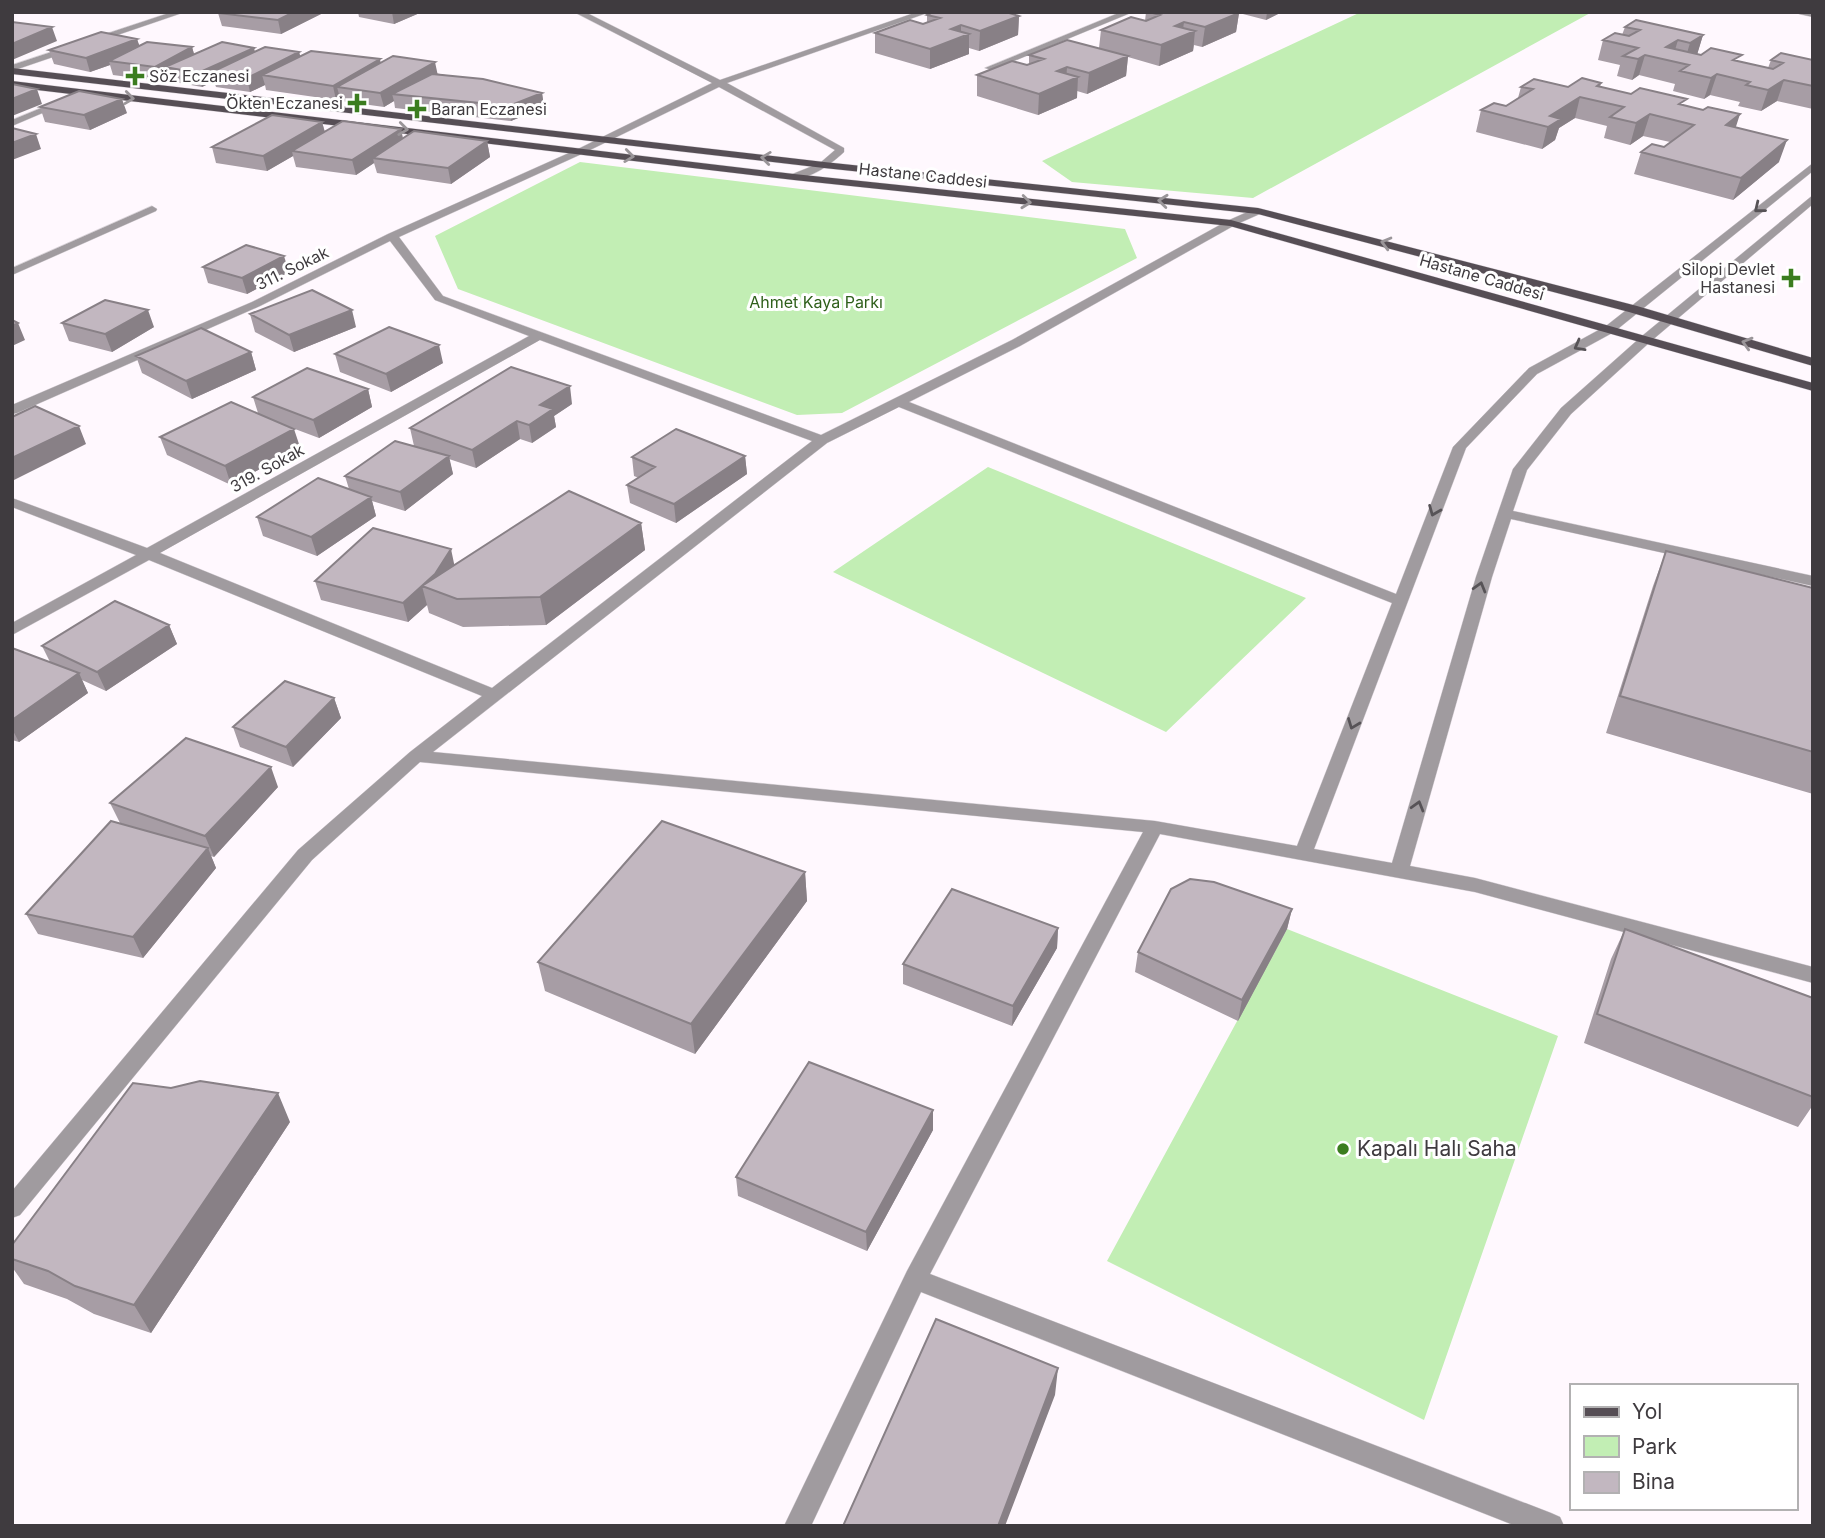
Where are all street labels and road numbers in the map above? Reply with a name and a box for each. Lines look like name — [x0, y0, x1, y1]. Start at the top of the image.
street label: Hastane Caddesi — [858, 158, 988, 192]
street label: 311. Sokak — [252, 242, 332, 294]
street label: Hastane Caddesi — [1417, 250, 1547, 304]
street label: 319. Sokak — [227, 439, 308, 496]

